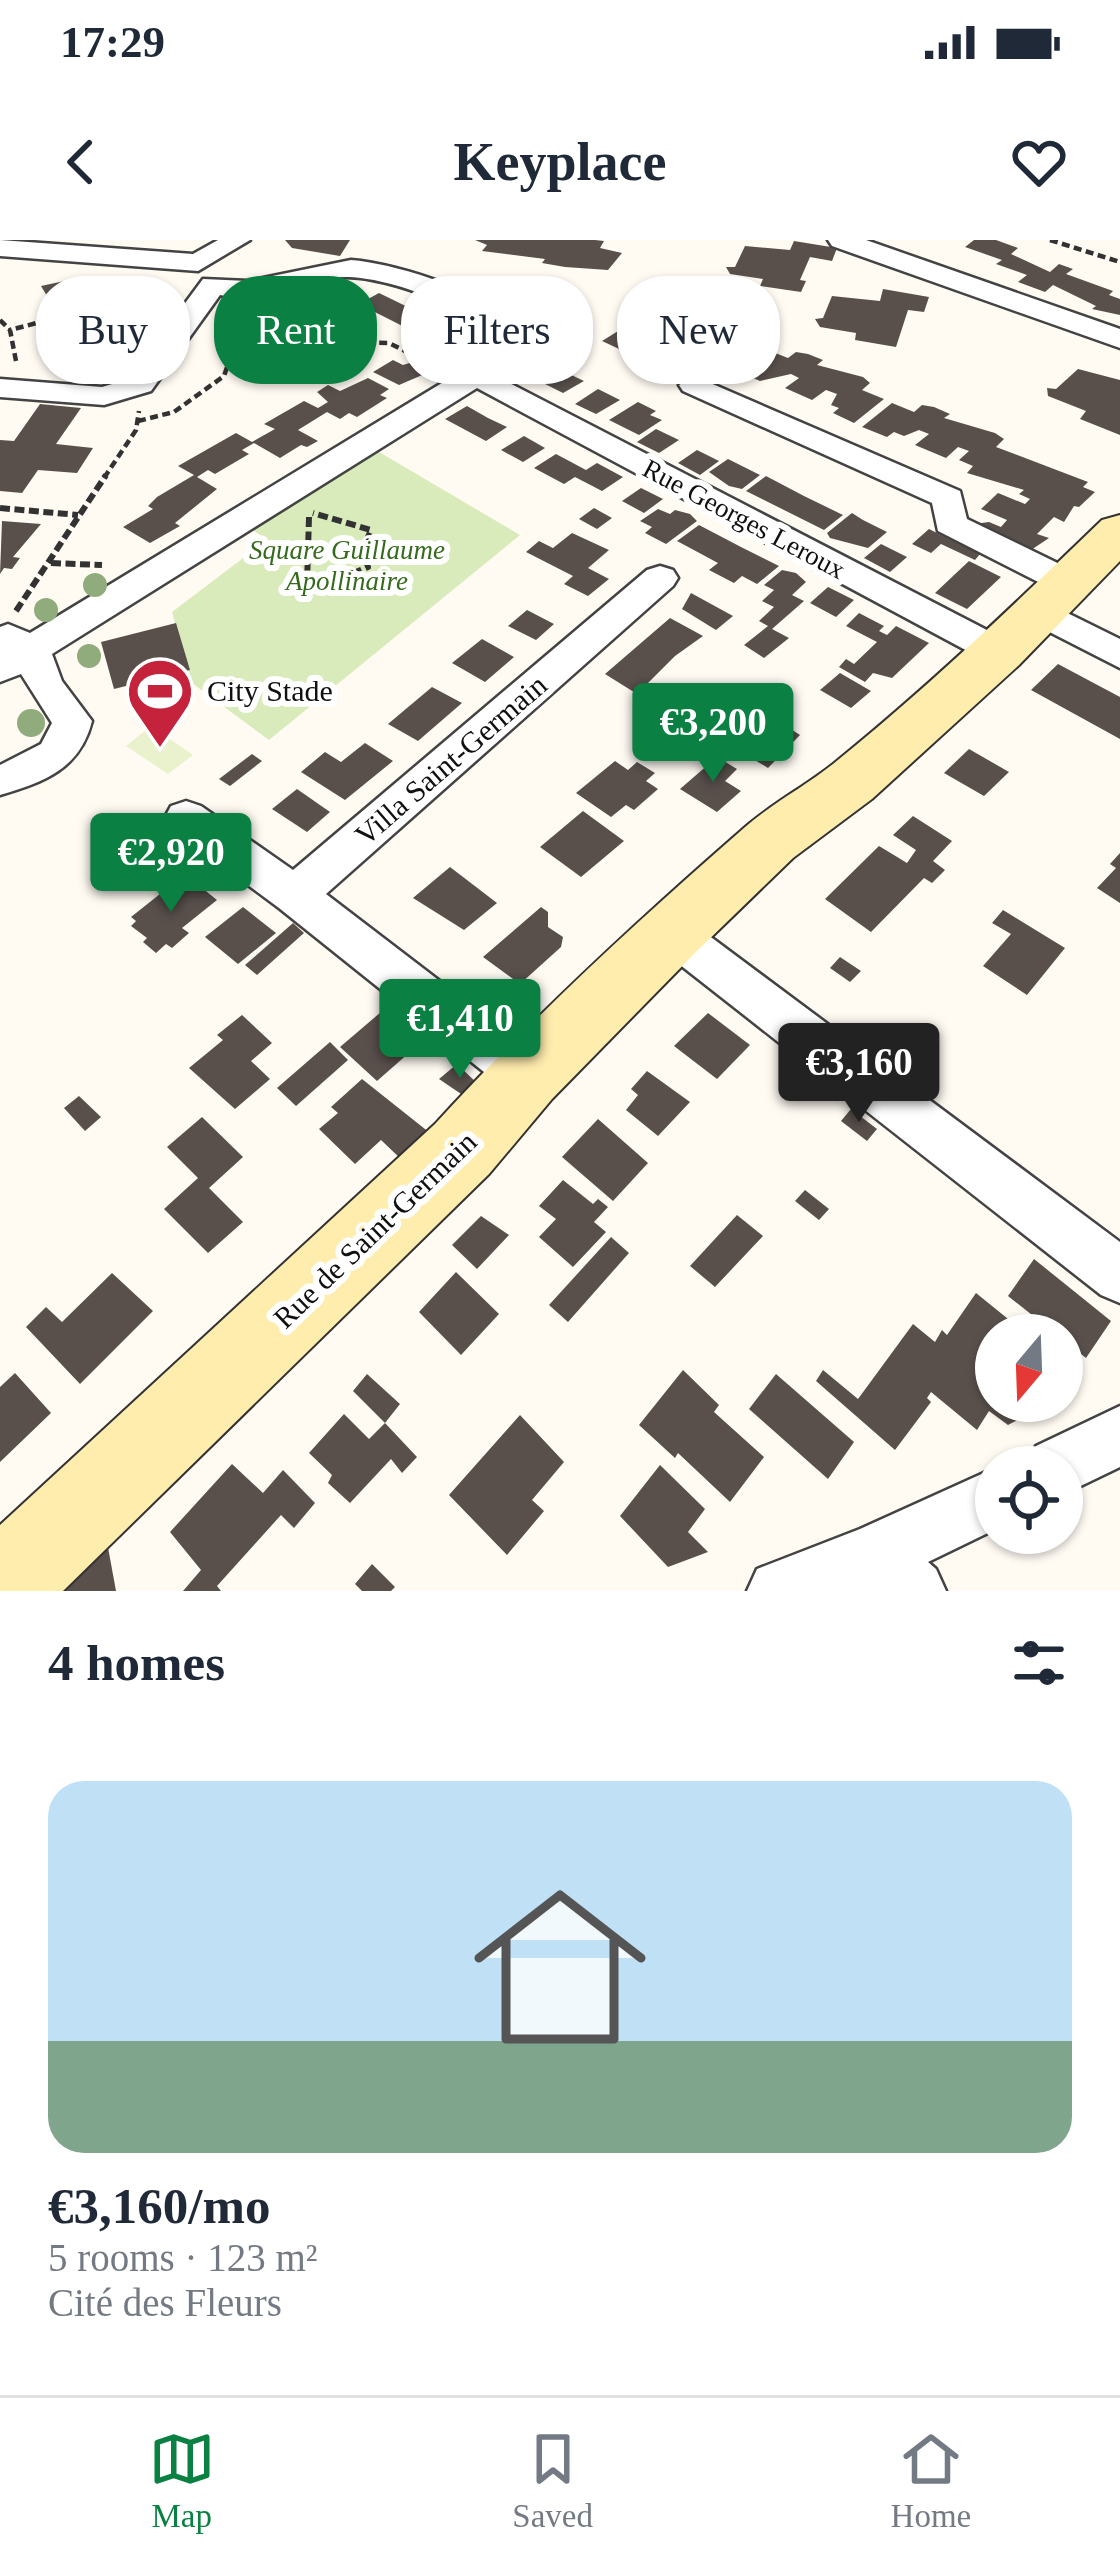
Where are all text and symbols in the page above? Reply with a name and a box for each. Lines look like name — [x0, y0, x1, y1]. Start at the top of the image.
text: 17:29 — [60, 17, 165, 67]
icon: back — [48, 129, 114, 195]
icon: heart — [1006, 129, 1072, 195]
text: Keyplace — [454, 132, 666, 192]
chip: Buy — [36, 276, 190, 384]
chip: Rent — [214, 276, 377, 384]
chip: Filters — [401, 276, 593, 384]
chip: New — [617, 276, 780, 384]
street label: Rue Georges Leroux — [638, 453, 851, 585]
park label: Square Guillaume Apollinaire — [249, 535, 445, 596]
sports icon: City Stade — [125, 656, 195, 750]
street label: Villa Saint-Germain — [348, 668, 553, 852]
place label: City Stade — [207, 674, 333, 707]
pin: €3,200 — [615, 683, 811, 785]
text: €3,200 — [659, 700, 767, 743]
pin: €2,920 — [73, 813, 269, 915]
text: €2,920 — [117, 830, 225, 873]
pin: €1,410 — [362, 979, 558, 1081]
text: €1,410 — [406, 996, 514, 1039]
pin: €3,160 — [761, 1023, 957, 1125]
text: €3,160 — [805, 1040, 913, 1083]
street label: Rue de Saint-Germain — [267, 1125, 483, 1335]
north arrow — [975, 1314, 1083, 1422]
map controls — [975, 1314, 1083, 1554]
button: locate — [975, 1446, 1083, 1554]
icon: filters — [1006, 1630, 1072, 1696]
text: 4 homes — [48, 1635, 225, 1691]
icon: home — [452, 1859, 668, 2075]
text: €3,160/mo — [48, 2178, 270, 2234]
text: 5 rooms · 123 m² — [48, 2236, 318, 2279]
text: Cité des Fleurs — [48, 2281, 282, 2324]
tab: Map — [149, 2426, 215, 2535]
tab: Saved — [512, 2426, 593, 2535]
tab: Home — [891, 2426, 971, 2535]

